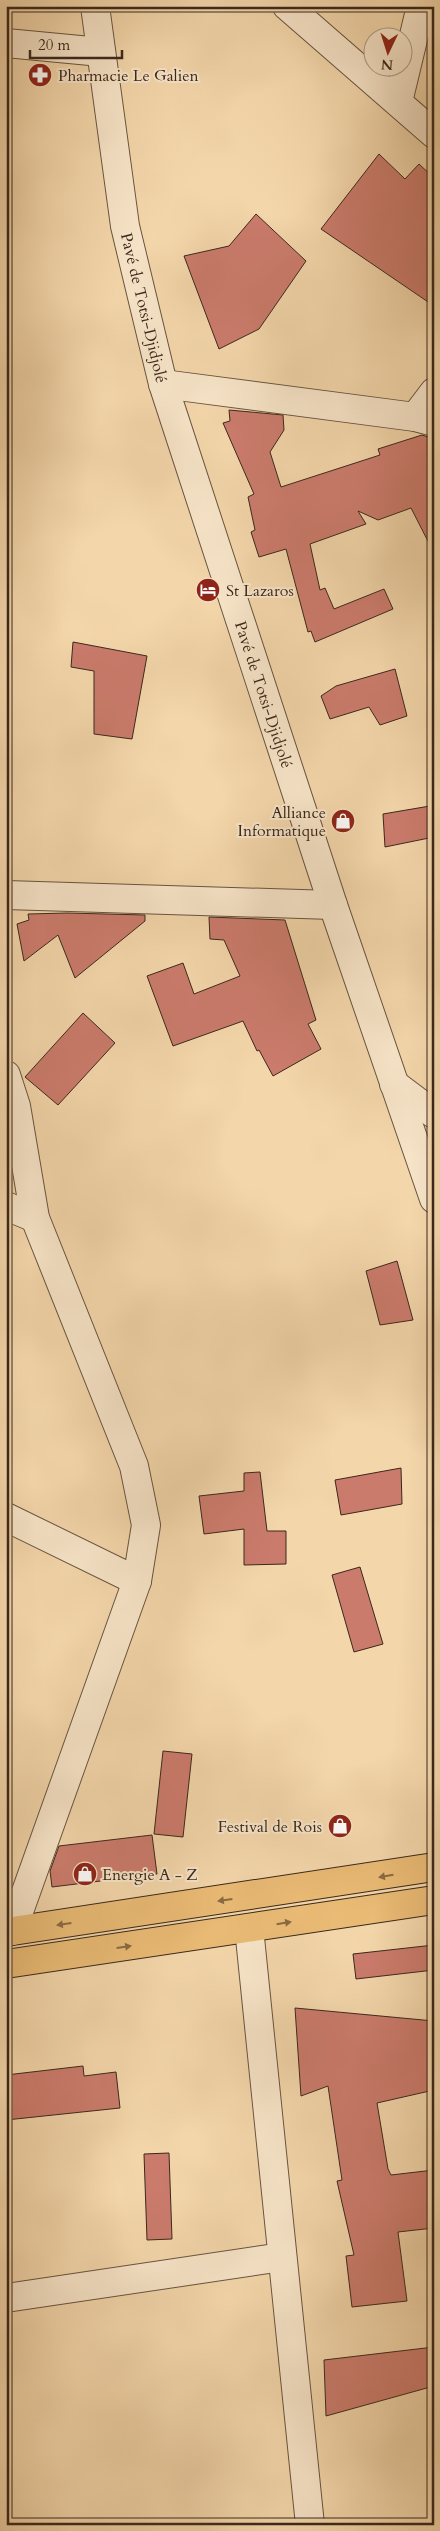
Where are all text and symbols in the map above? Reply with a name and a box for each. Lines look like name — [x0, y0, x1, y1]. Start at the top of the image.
scale bar — [30, 28, 122, 60]
north arrow — [362, 28, 412, 78]
text: 20 m — [38, 35, 70, 55]
text: N — [380, 55, 394, 74]
pharmacy icon: Pharmacie Le Galien — [27, 62, 53, 88]
place label: Pharmacie Le Galien — [58, 65, 199, 87]
street label: Pavé de Totsi-Djidjolé — [115, 231, 172, 385]
hotel icon: St Lazaros — [195, 577, 221, 603]
place label: St Lazaros — [226, 580, 294, 602]
street label: Pavé de Totsi-Djidjolé — [229, 618, 298, 771]
place label: Alliance Informatique — [237, 802, 326, 842]
shop icon: Alliance Informatique — [330, 808, 356, 834]
shop icon: Festival de Rois — [327, 1813, 353, 1839]
place label: Festival de Rois — [218, 1816, 322, 1838]
shop icon: Energie A - Z — [72, 1861, 98, 1887]
place label: Energie A - Z — [102, 1864, 198, 1886]
one-way arrow — [377, 1872, 393, 1880]
one-way arrow — [217, 1896, 233, 1904]
one-way arrow — [277, 1918, 293, 1926]
one-way arrow — [56, 1920, 72, 1928]
one-way arrow — [116, 1942, 132, 1950]

